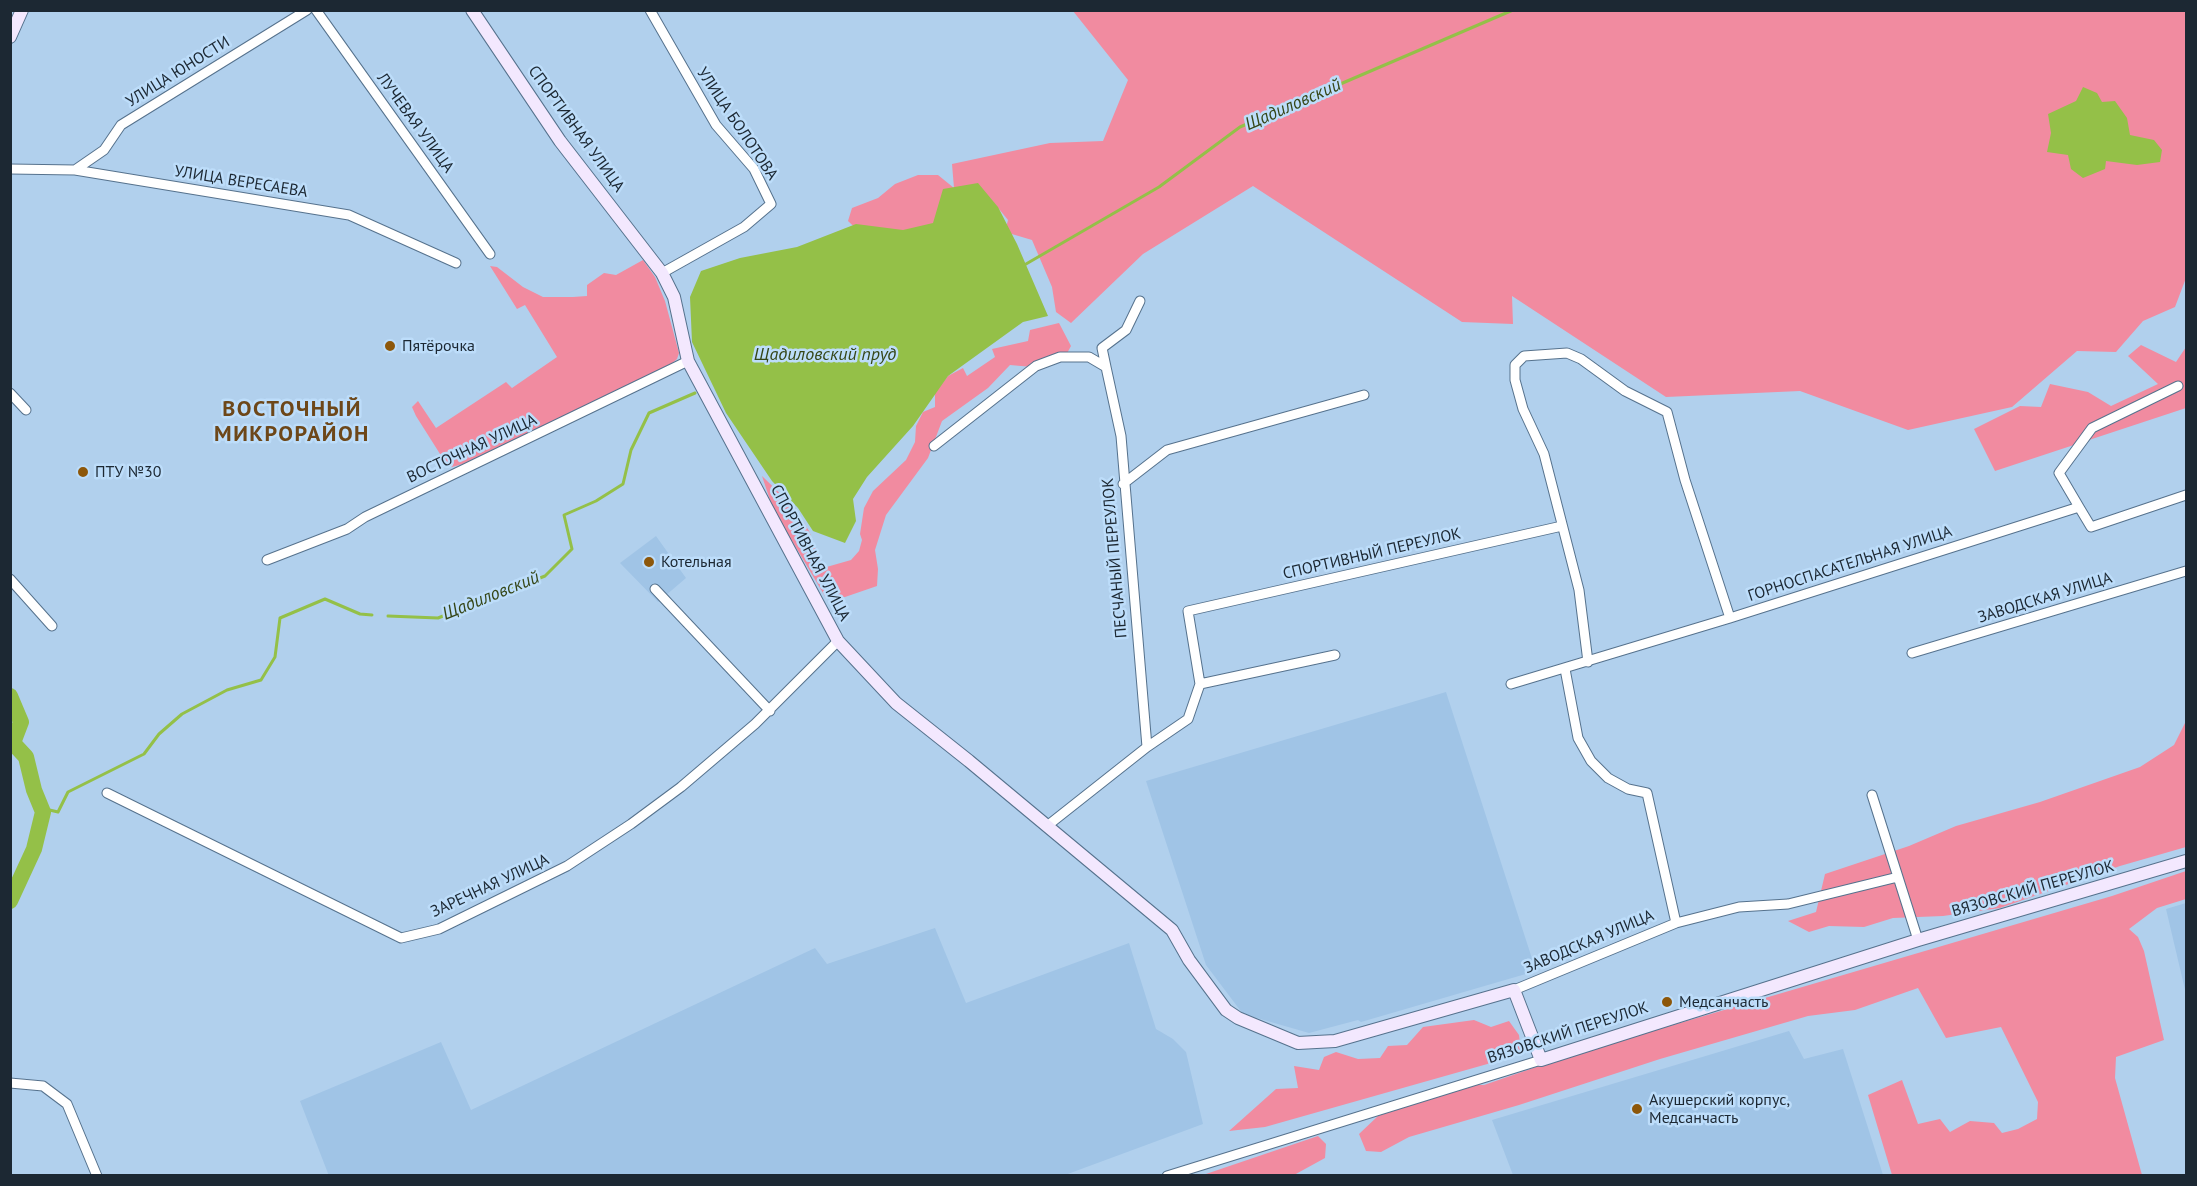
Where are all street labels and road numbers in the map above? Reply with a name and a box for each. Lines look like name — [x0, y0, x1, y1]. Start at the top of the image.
street label: УЛИЦА ЮНОСТИ — [123, 32, 233, 112]
street label: СПОРТИВНАЯ УЛИЦА — [524, 62, 628, 196]
street label: УЛИЦА БОЛОТОВА — [692, 64, 782, 184]
street label: ЛУЧЕВАЯ УЛИЦА — [372, 69, 458, 177]
street label: УЛИЦА ВЕРЕСАЕВА — [173, 162, 309, 202]
street label: ВОСТОЧНАЯ УЛИЦА — [404, 411, 540, 487]
street label: ПЕСЧАНЫЙ ПЕРЕУЛОК — [1098, 477, 1132, 639]
street label: СПОРТИВНАЯ УЛИЦА — [766, 482, 854, 624]
street label: ГОРНОСПАСАТЕЛЬНАЯ УЛИЦА — [1746, 522, 1954, 606]
street label: СПОРТИВНЫЙ ПЕРЕУЛОК — [1281, 524, 1463, 584]
street label: ЗАВОДСКАЯ УЛИЦА — [1976, 568, 2114, 628]
street label: ЗАРЕЧНАЯ УЛИЦА — [428, 850, 552, 922]
street label: ВЯЗОВСКИЙ ПЕРЕУЛОК — [1950, 857, 2116, 921]
street label: ЗАВОДСКАЯ УЛИЦА — [1521, 906, 1657, 978]
street label: ВЯЗОВСКИЙ ПЕРЕУЛОК — [1485, 998, 1651, 1068]

